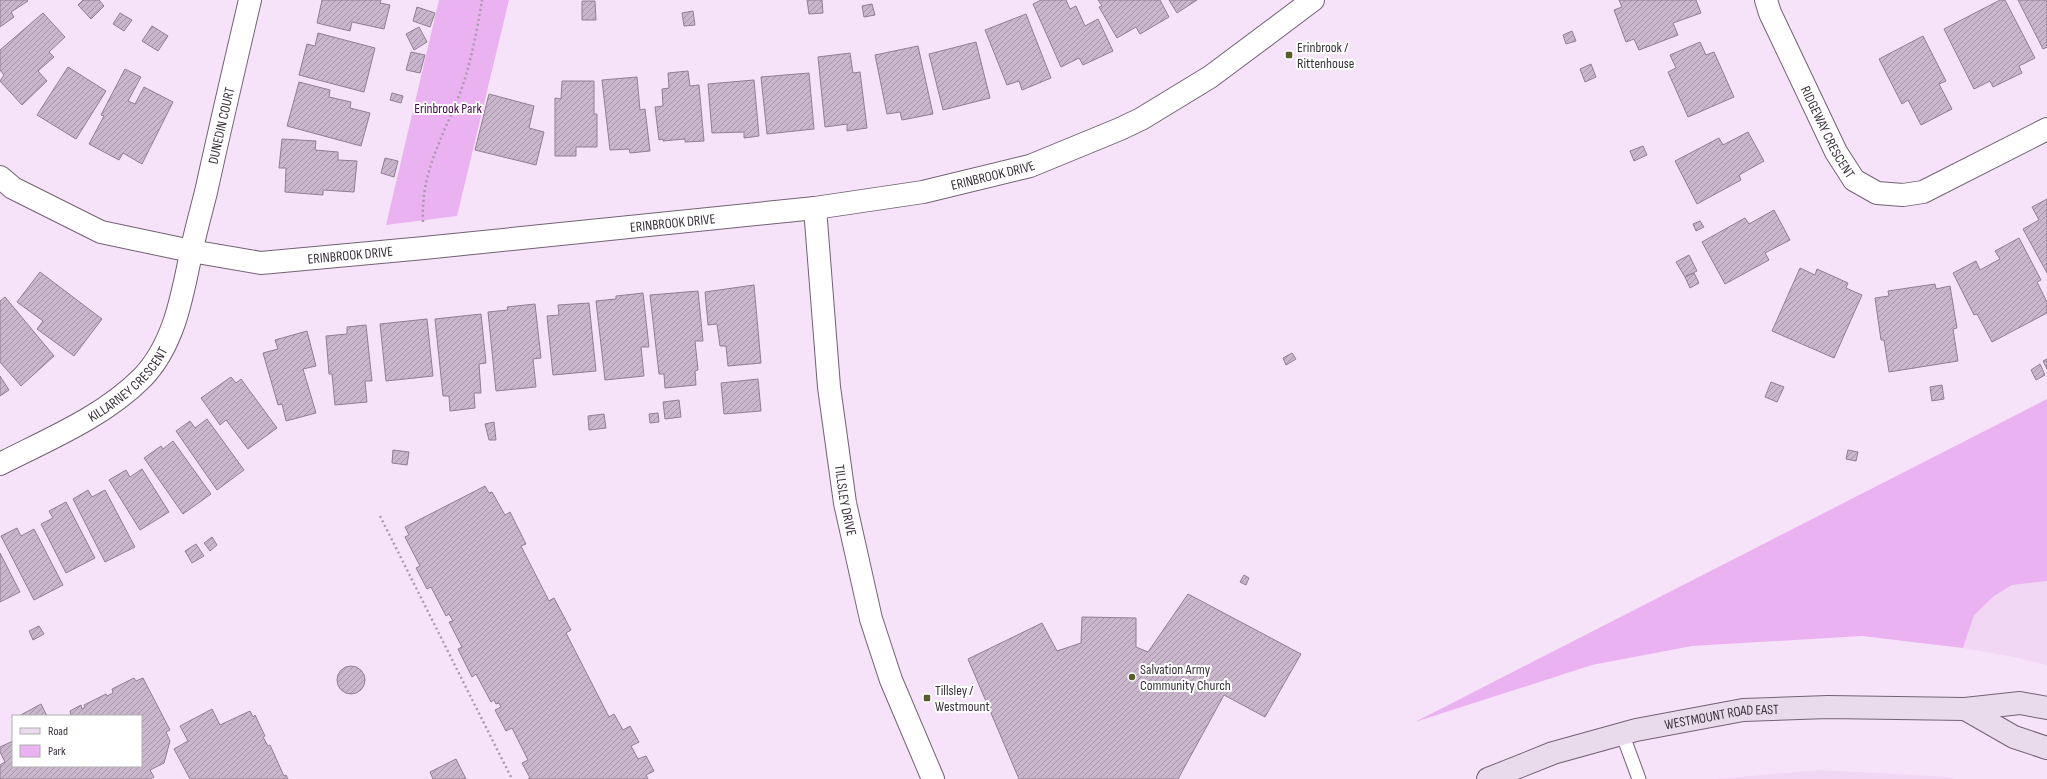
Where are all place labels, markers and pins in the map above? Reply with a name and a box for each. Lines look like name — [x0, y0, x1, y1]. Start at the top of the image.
place label: Erinbrook / Rittenhouse — [1297, 39, 1354, 72]
marker: Erinbrook / Rittenhouse — [1284, 50, 1294, 60]
place label: Salvation Army Community Church — [1140, 661, 1231, 694]
marker: Salvation Army Community Church — [1127, 672, 1137, 682]
place label: Tillsley / Westmount — [935, 682, 990, 715]
marker: Tillsley / Westmount — [922, 693, 932, 703]

